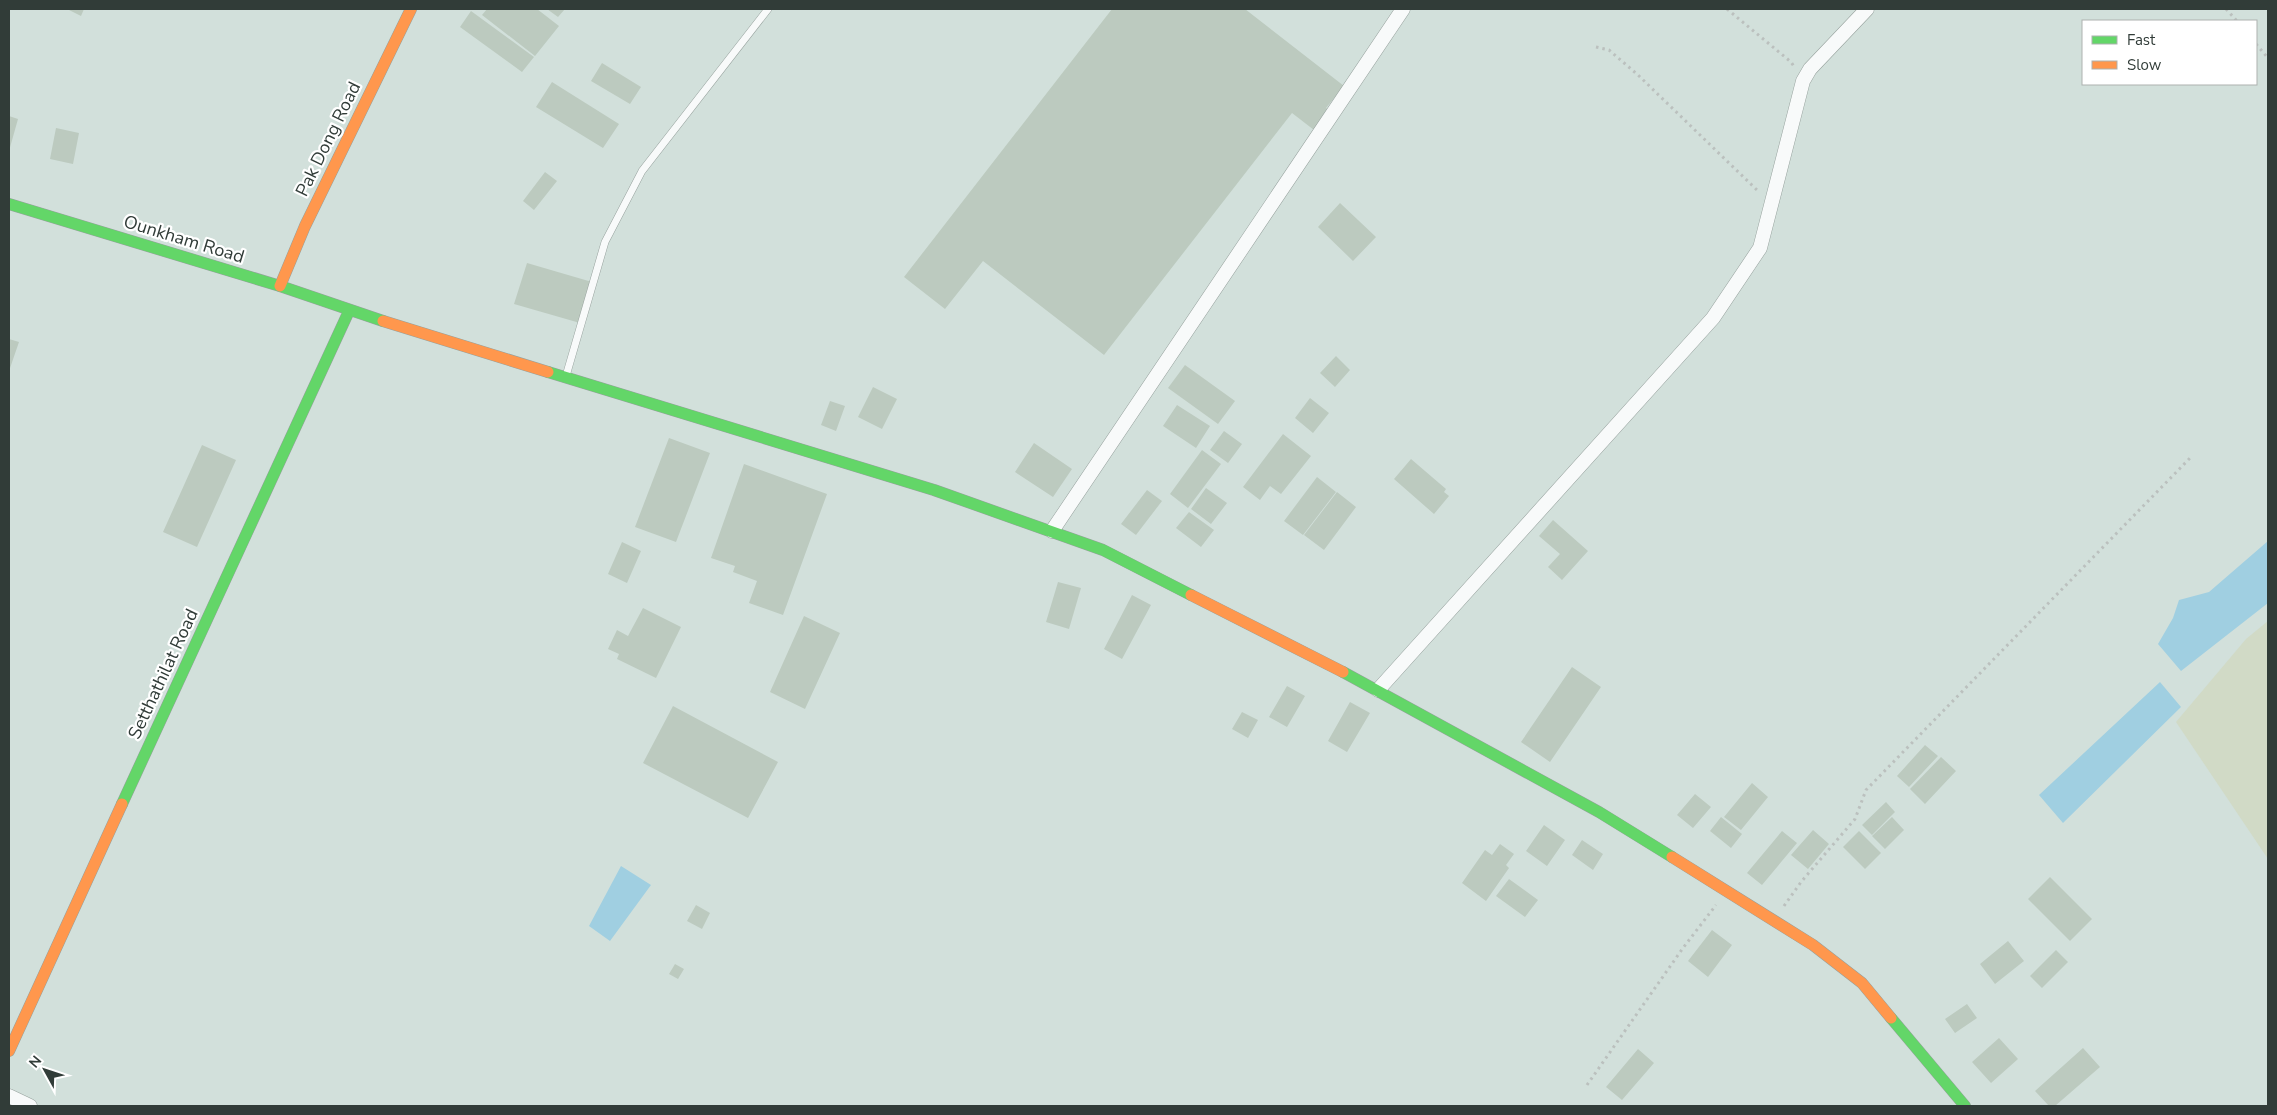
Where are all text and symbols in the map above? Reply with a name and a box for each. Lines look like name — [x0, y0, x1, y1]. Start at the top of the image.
legend — [2082, 20, 2257, 85]
text: Fast — [2127, 30, 2156, 50]
text: Slow — [2127, 55, 2162, 75]
street label: Pak Dong Road — [290, 78, 366, 200]
street label: Ounkham Road — [121, 209, 247, 269]
street label: Setthathilat Road — [122, 605, 204, 743]
north arrow — [20, 1045, 70, 1095]
text: N — [25, 1052, 46, 1072]

